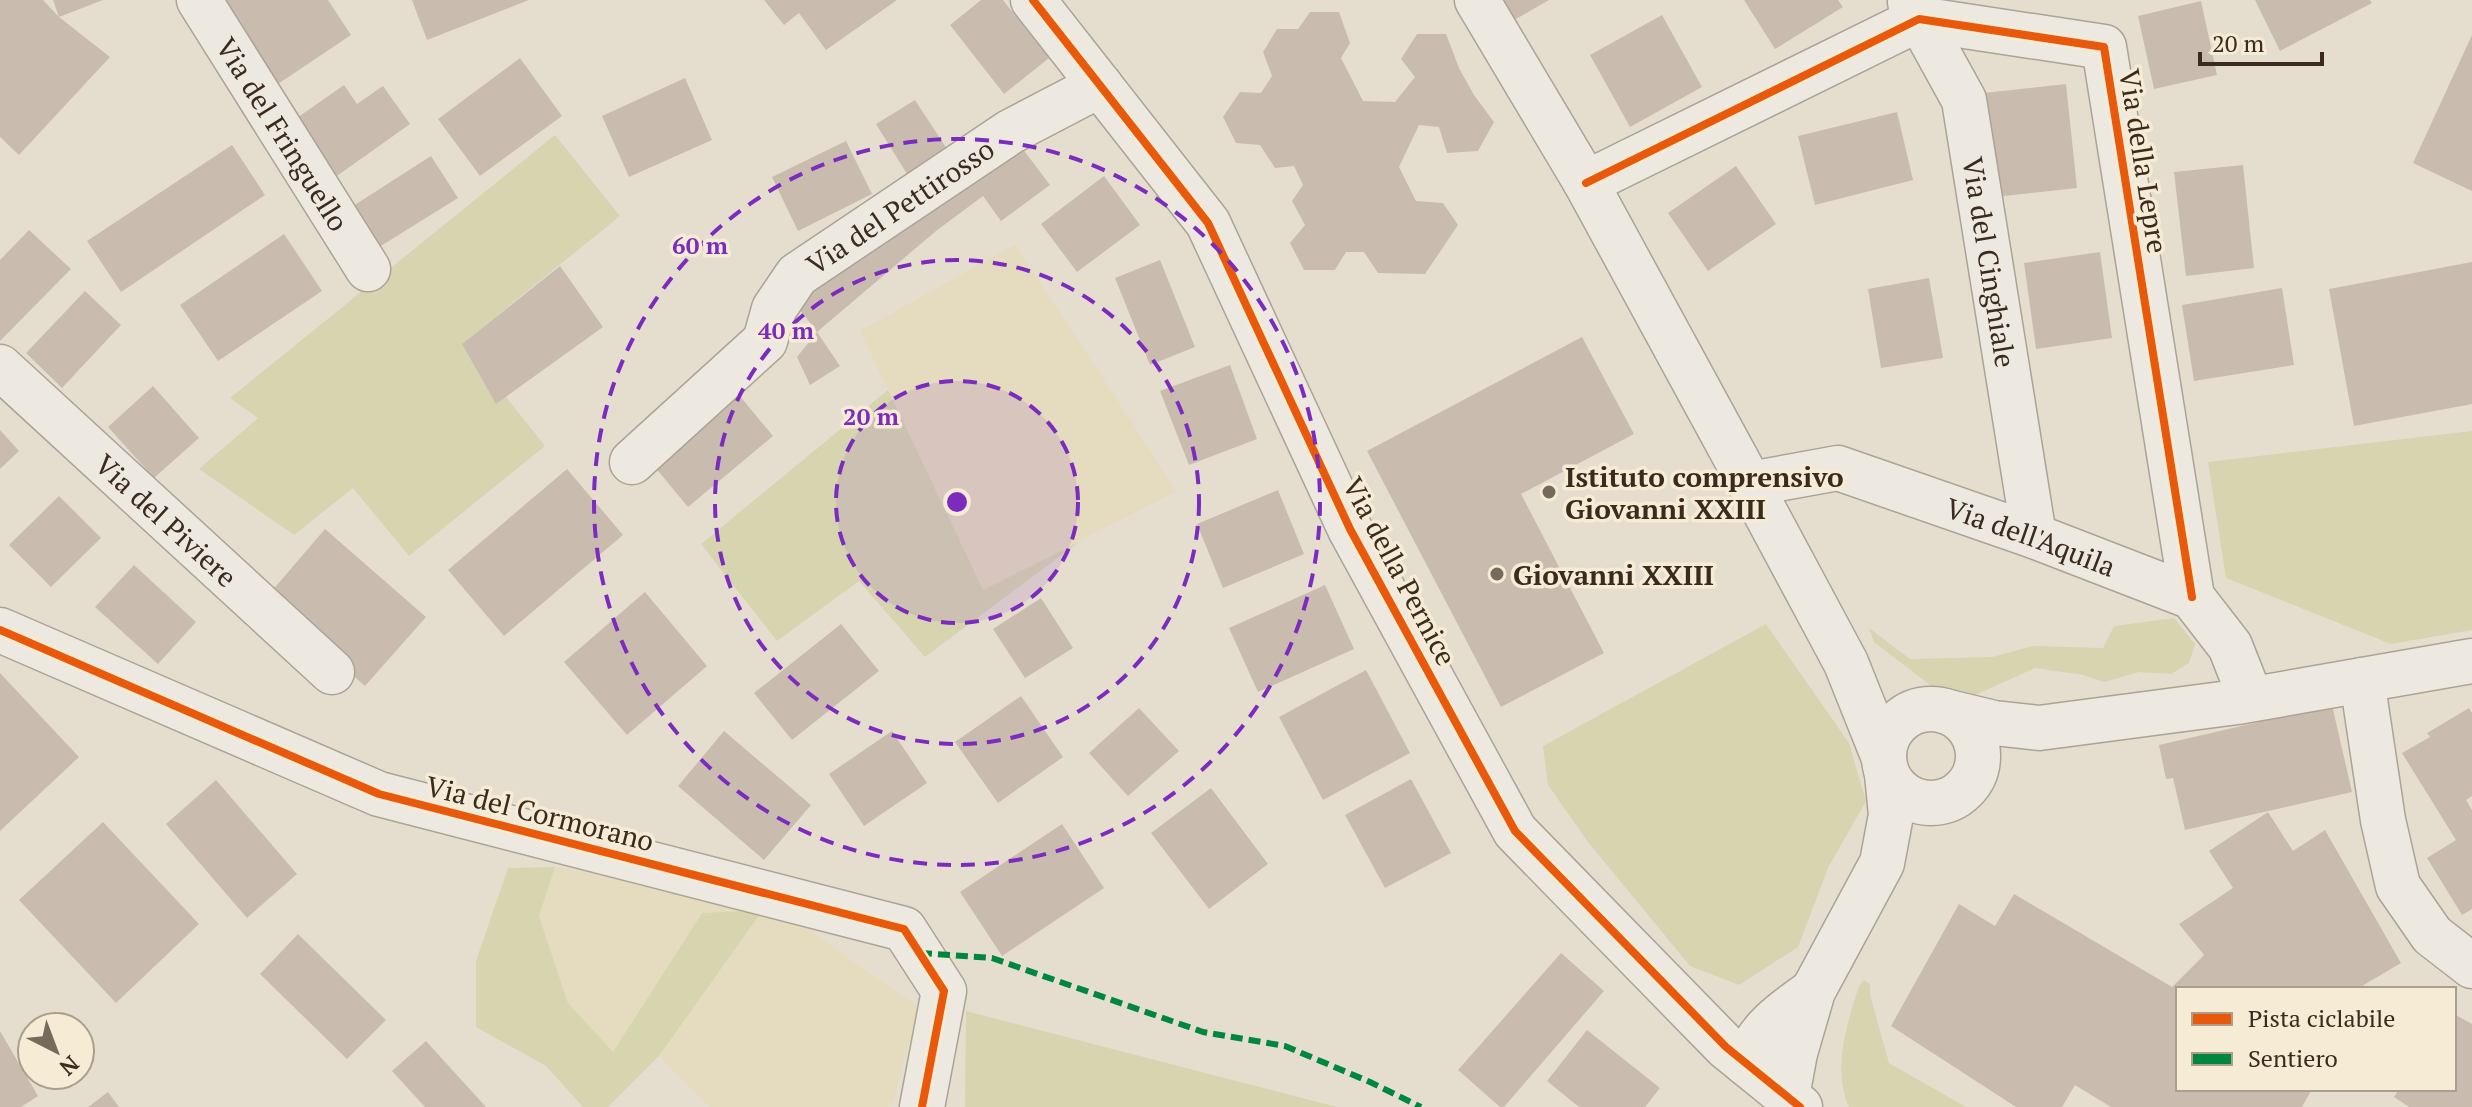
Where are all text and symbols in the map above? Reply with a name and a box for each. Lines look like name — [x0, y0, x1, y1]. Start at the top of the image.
scale bar — [2200, 16, 2322, 66]
text: 20 m — [2212, 27, 2264, 59]
street label: Via del Fringuello — [208, 30, 358, 238]
street label: Via della Lepre — [2111, 66, 2177, 256]
street label: Via del Pettirosso — [799, 130, 1001, 282]
street label: Via del Cinghiale — [1955, 154, 2025, 370]
text: 60 m — [672, 229, 728, 261]
text: 40 m — [758, 314, 814, 346]
text: 20 m — [843, 400, 899, 432]
street label: Via del Piviere — [88, 445, 245, 594]
place label: Istituto comprensivo Giovanni XXIII — [1565, 458, 1844, 527]
street label: Via della Pernice — [1335, 470, 1465, 672]
marker: Istituto comprensivo Giovanni XXIII — [1540, 483, 1558, 501]
centre of rings — [943, 488, 971, 516]
street label: Via dell'Aquila — [1941, 488, 2121, 584]
place label: Giovanni XXIII — [1513, 556, 1714, 593]
marker: Giovanni XXIII — [1488, 565, 1506, 583]
street label: Via del Cormorano — [422, 767, 658, 859]
legend — [2176, 987, 2456, 1091]
text: Pista ciclabile — [2248, 1002, 2395, 1034]
north arrow — [16, 1011, 96, 1091]
text: Sentiero — [2248, 1042, 2338, 1074]
text: N — [54, 1050, 86, 1083]

